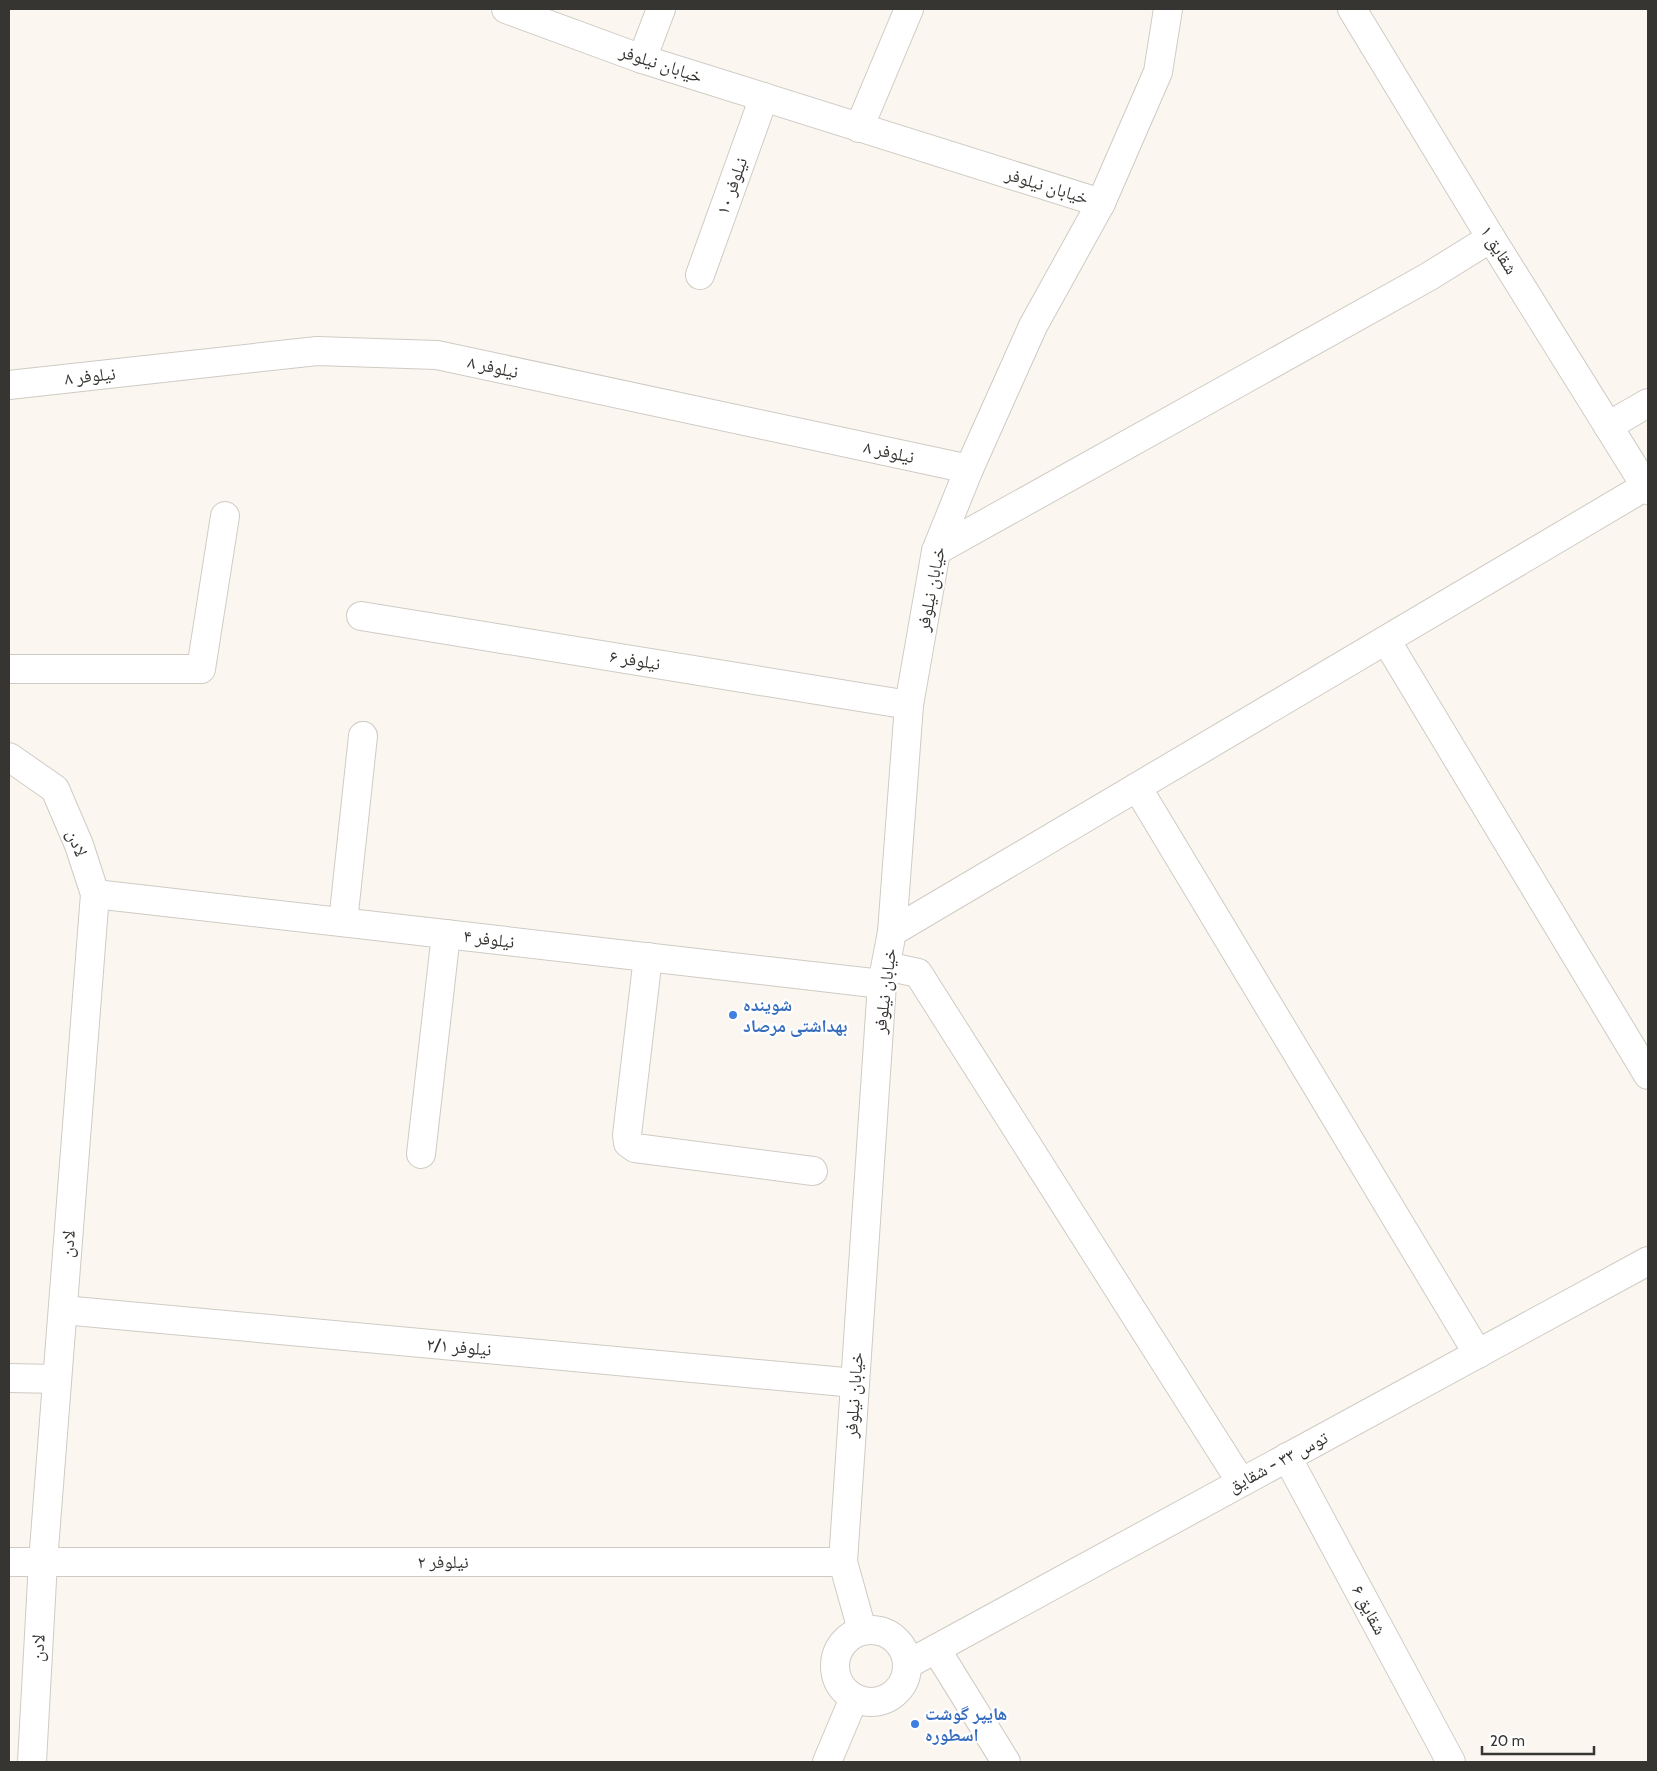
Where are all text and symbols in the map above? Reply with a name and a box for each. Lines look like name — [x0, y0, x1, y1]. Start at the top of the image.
street label: خیابان نیلوفر — [616, 40, 705, 88]
street label: نیلوفر ۱۰ — [712, 154, 752, 218]
street label: خیابان نیلوفر — [1002, 163, 1091, 209]
street label: شقایق ۱ — [1476, 222, 1522, 278]
street label: نیلوفر ۸ — [466, 351, 520, 383]
street label: نیلوفر ۸ — [63, 362, 117, 390]
street label: نیلوفر ۸ — [862, 436, 916, 468]
street label: خیابان نیلوفر — [912, 545, 950, 634]
street label: نیلوفر ۶ — [608, 645, 662, 675]
street label: لادن — [62, 826, 92, 860]
street label: نیلوفر ۴ — [462, 925, 516, 953]
street label: خیابان نیلوفر — [869, 947, 901, 1036]
place label: شوینده بهداشتی مرصاد — [743, 994, 847, 1037]
marker: شوینده بهداشتی مرصاد — [727, 1009, 739, 1021]
street label: لادن — [56, 1230, 80, 1258]
street label: نیلوفر ۲/۱ — [426, 1333, 492, 1361]
street label: خیابان نیلوفر — [840, 1351, 868, 1440]
street label: توس ۳۳ - شقایق — [1224, 1426, 1332, 1498]
street label: نیلوفر ۲ — [417, 1551, 469, 1573]
street label: شقایق ۶ — [1347, 1581, 1391, 1639]
street label: لادن — [26, 1634, 50, 1662]
place label: هایپر گوشت اسطوره — [925, 1703, 1007, 1746]
marker: هایپر گوشت اسطوره — [909, 1718, 921, 1730]
scale bar — [1482, 1724, 1594, 1756]
text: 20 m — [1490, 1732, 1525, 1750]

